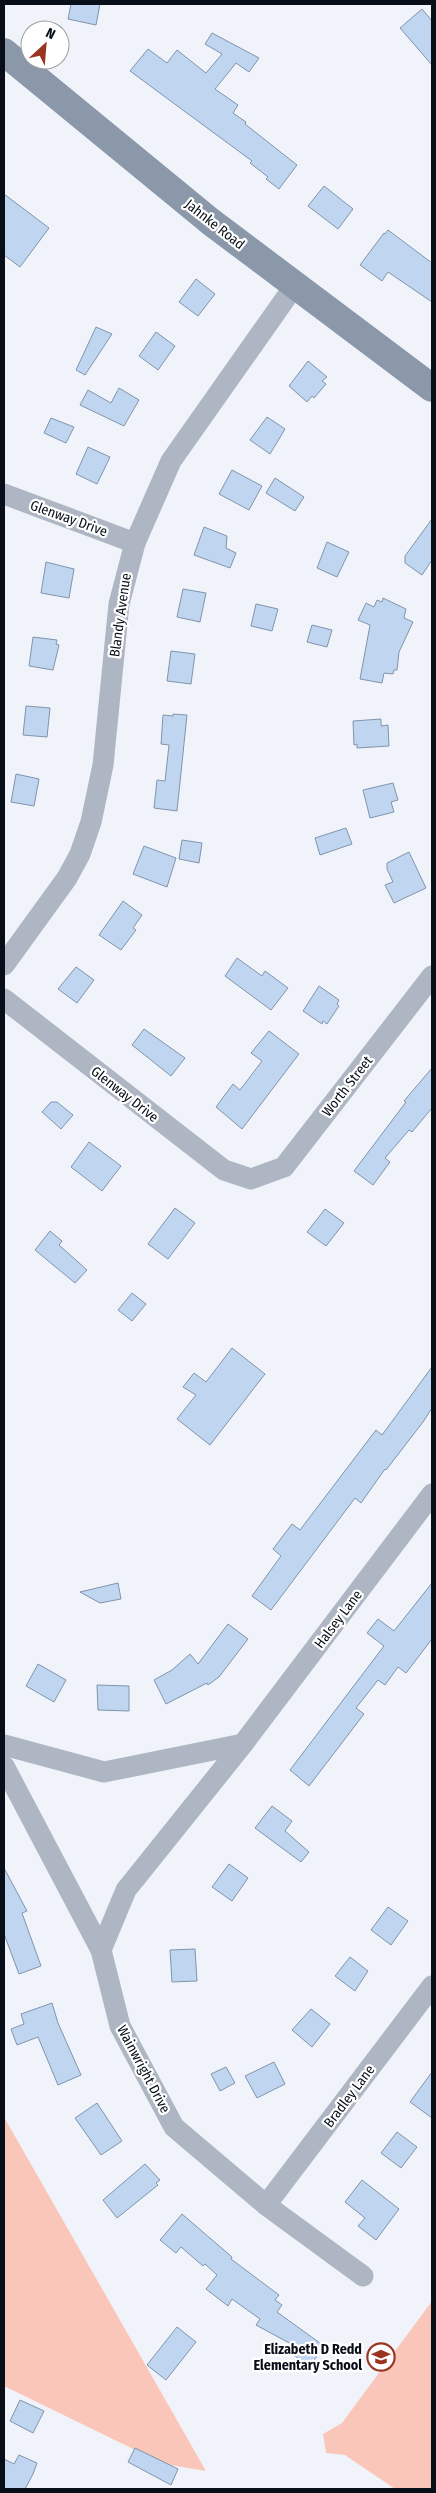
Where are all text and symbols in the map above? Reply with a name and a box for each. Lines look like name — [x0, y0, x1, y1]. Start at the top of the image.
north arrow — [20, 20, 70, 70]
text: N — [43, 24, 58, 43]
street label: Jahnke Road — [181, 196, 248, 253]
street label: Glenway Drive — [28, 497, 110, 540]
street label: Blandy Avenue — [106, 572, 135, 658]
street label: Worth Street — [318, 1052, 377, 1120]
street label: Glenway Drive — [88, 1063, 162, 1126]
street label: Halsey Lane — [311, 1587, 366, 1652]
street label: Wainwright Drive — [113, 2022, 174, 2116]
street label: Bradley Lane — [320, 2062, 378, 2131]
place label: Elizabeth D Redd Elementary School — [254, 2341, 362, 2374]
school or university icon: Elizabeth D Redd Elementary School — [366, 2342, 396, 2372]

